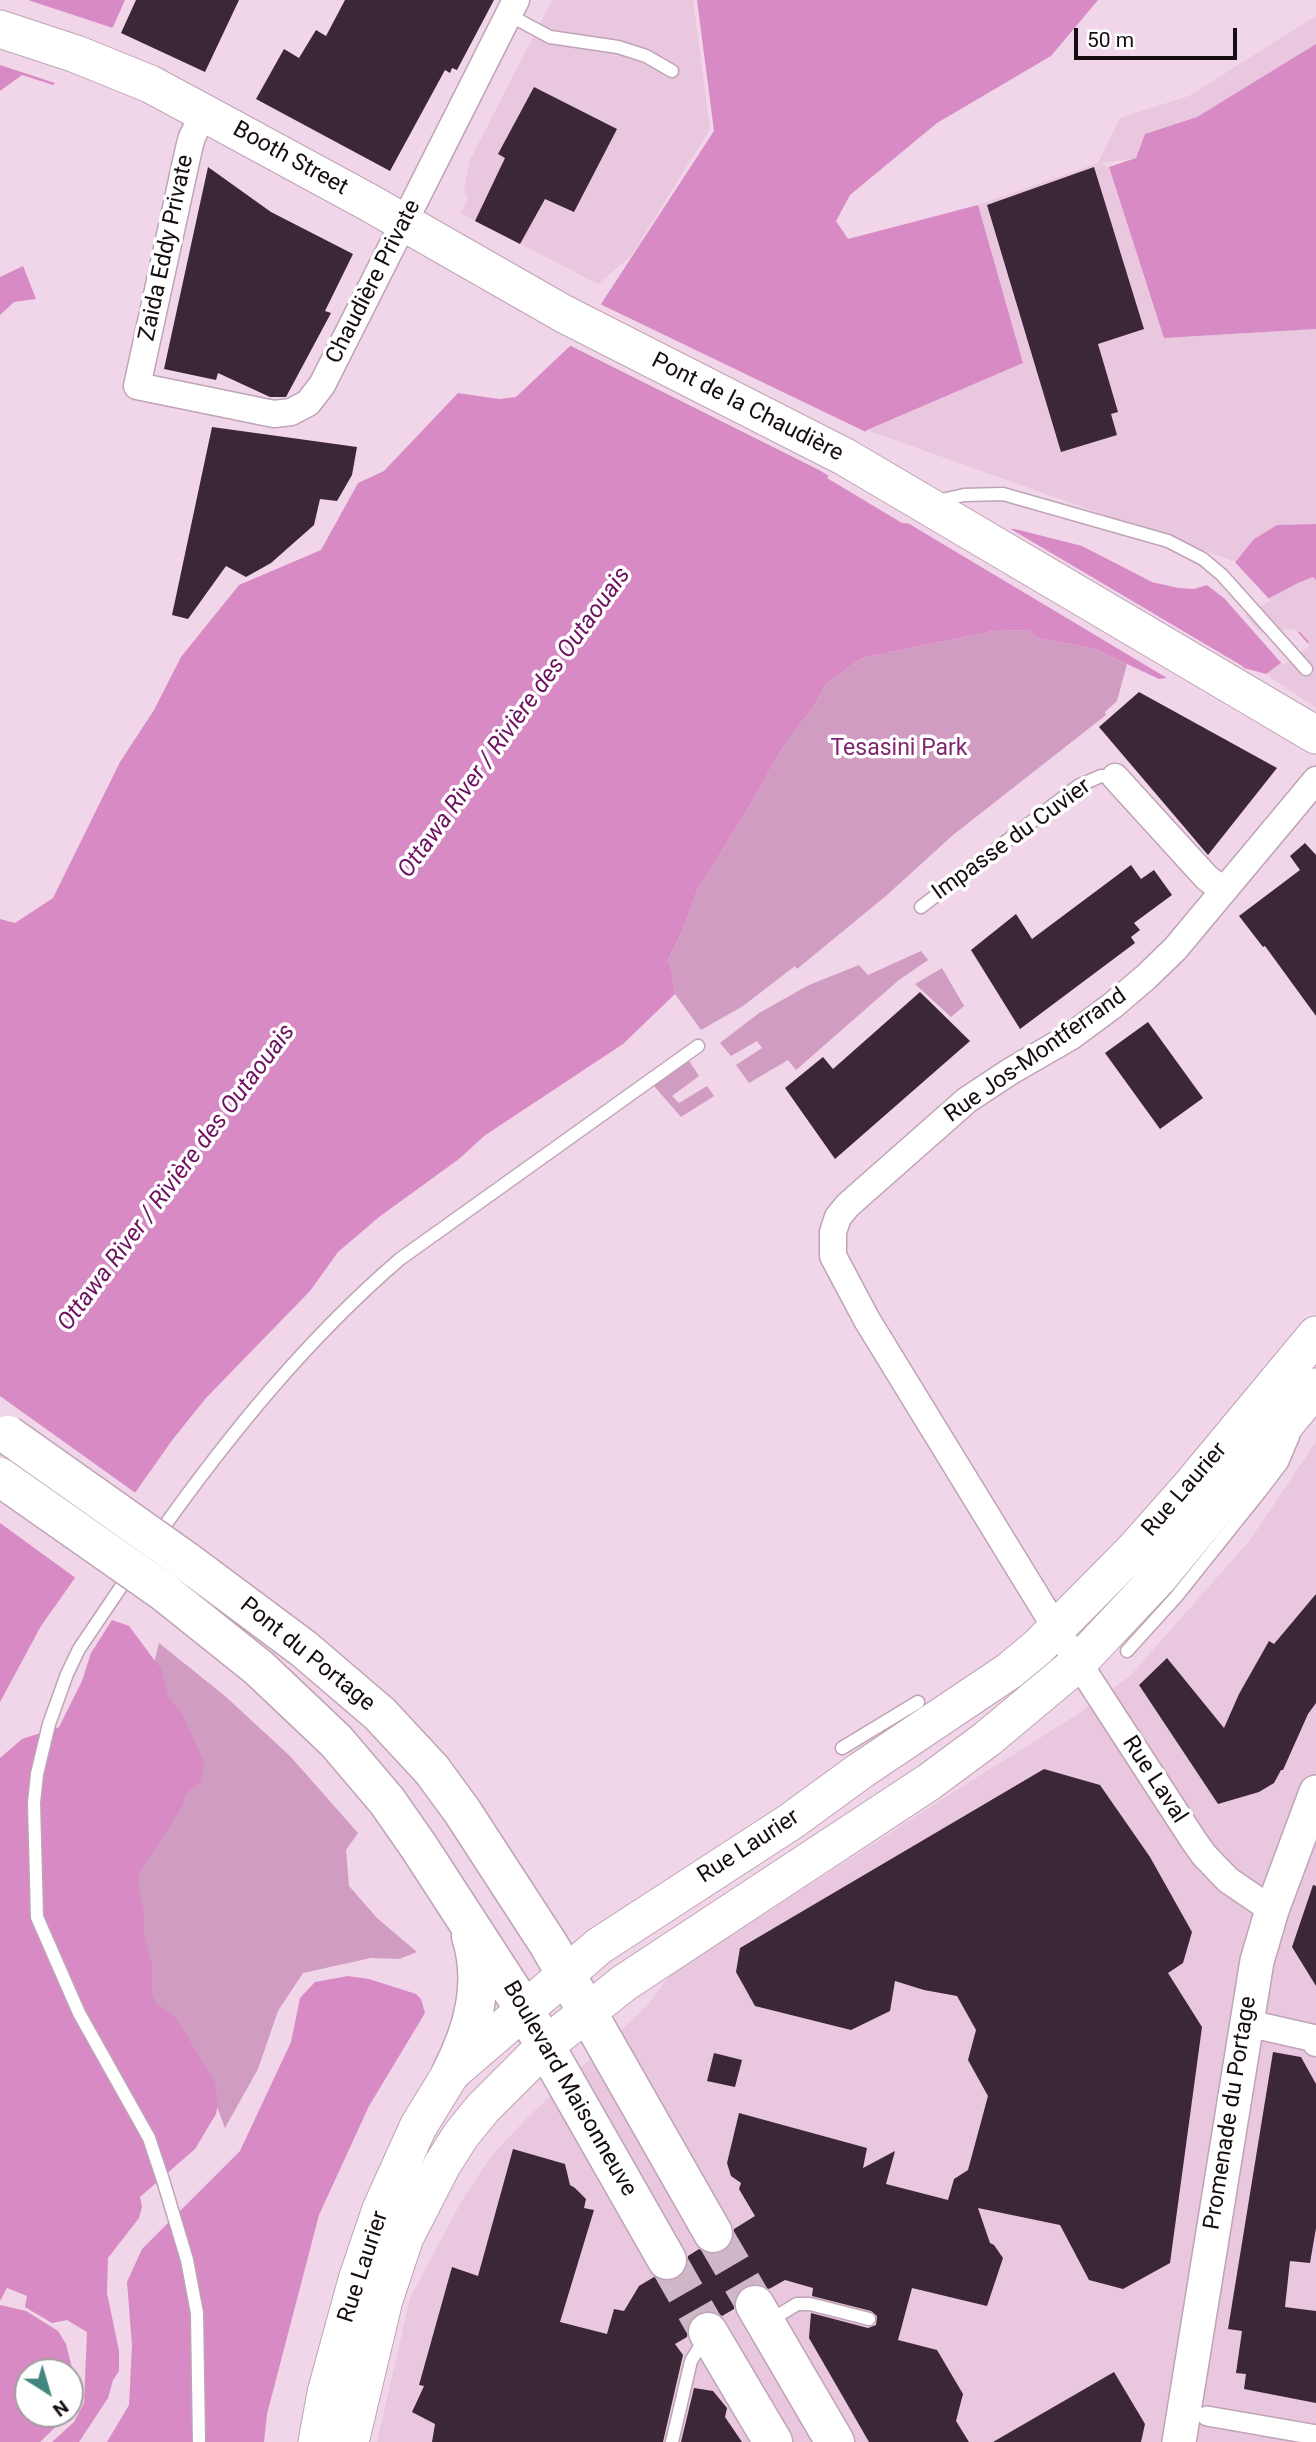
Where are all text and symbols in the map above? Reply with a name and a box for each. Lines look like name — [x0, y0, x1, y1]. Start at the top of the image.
scale bar — [1078, 14, 1241, 58]
text: 50 m — [1087, 28, 1134, 52]
street label: Booth Street — [228, 116, 352, 202]
street label: Zaida Eddy Private — [134, 152, 200, 344]
street label: Chaudière Private — [321, 195, 427, 369]
street label: Pont de la Chaudière — [647, 348, 847, 468]
water label: Ottawa River / Rivière des Outaouais — [393, 562, 637, 884]
park label: Tesasini Park — [830, 735, 968, 763]
street label: Impasse du Cuvier — [927, 773, 1097, 907]
street label: Rue Jos-Montferrand — [940, 983, 1132, 1129]
water label: Ottawa River / Rivière des Outaouais — [52, 1019, 302, 1337]
street label: Rue Laurier — [1137, 1437, 1233, 1543]
street label: Pont du Portage — [234, 1592, 380, 1718]
street label: Rue Laval — [1116, 1731, 1192, 1829]
street label: Rue Laurier — [693, 1804, 805, 1890]
street label: Boulevard Maisonneuve — [496, 1976, 642, 2202]
street label: Promenade du Portage — [1199, 1994, 1263, 2232]
street label: Rue Laurier — [333, 2208, 395, 2326]
north arrow — [14, 2358, 84, 2428]
text: N — [48, 2395, 73, 2422]

